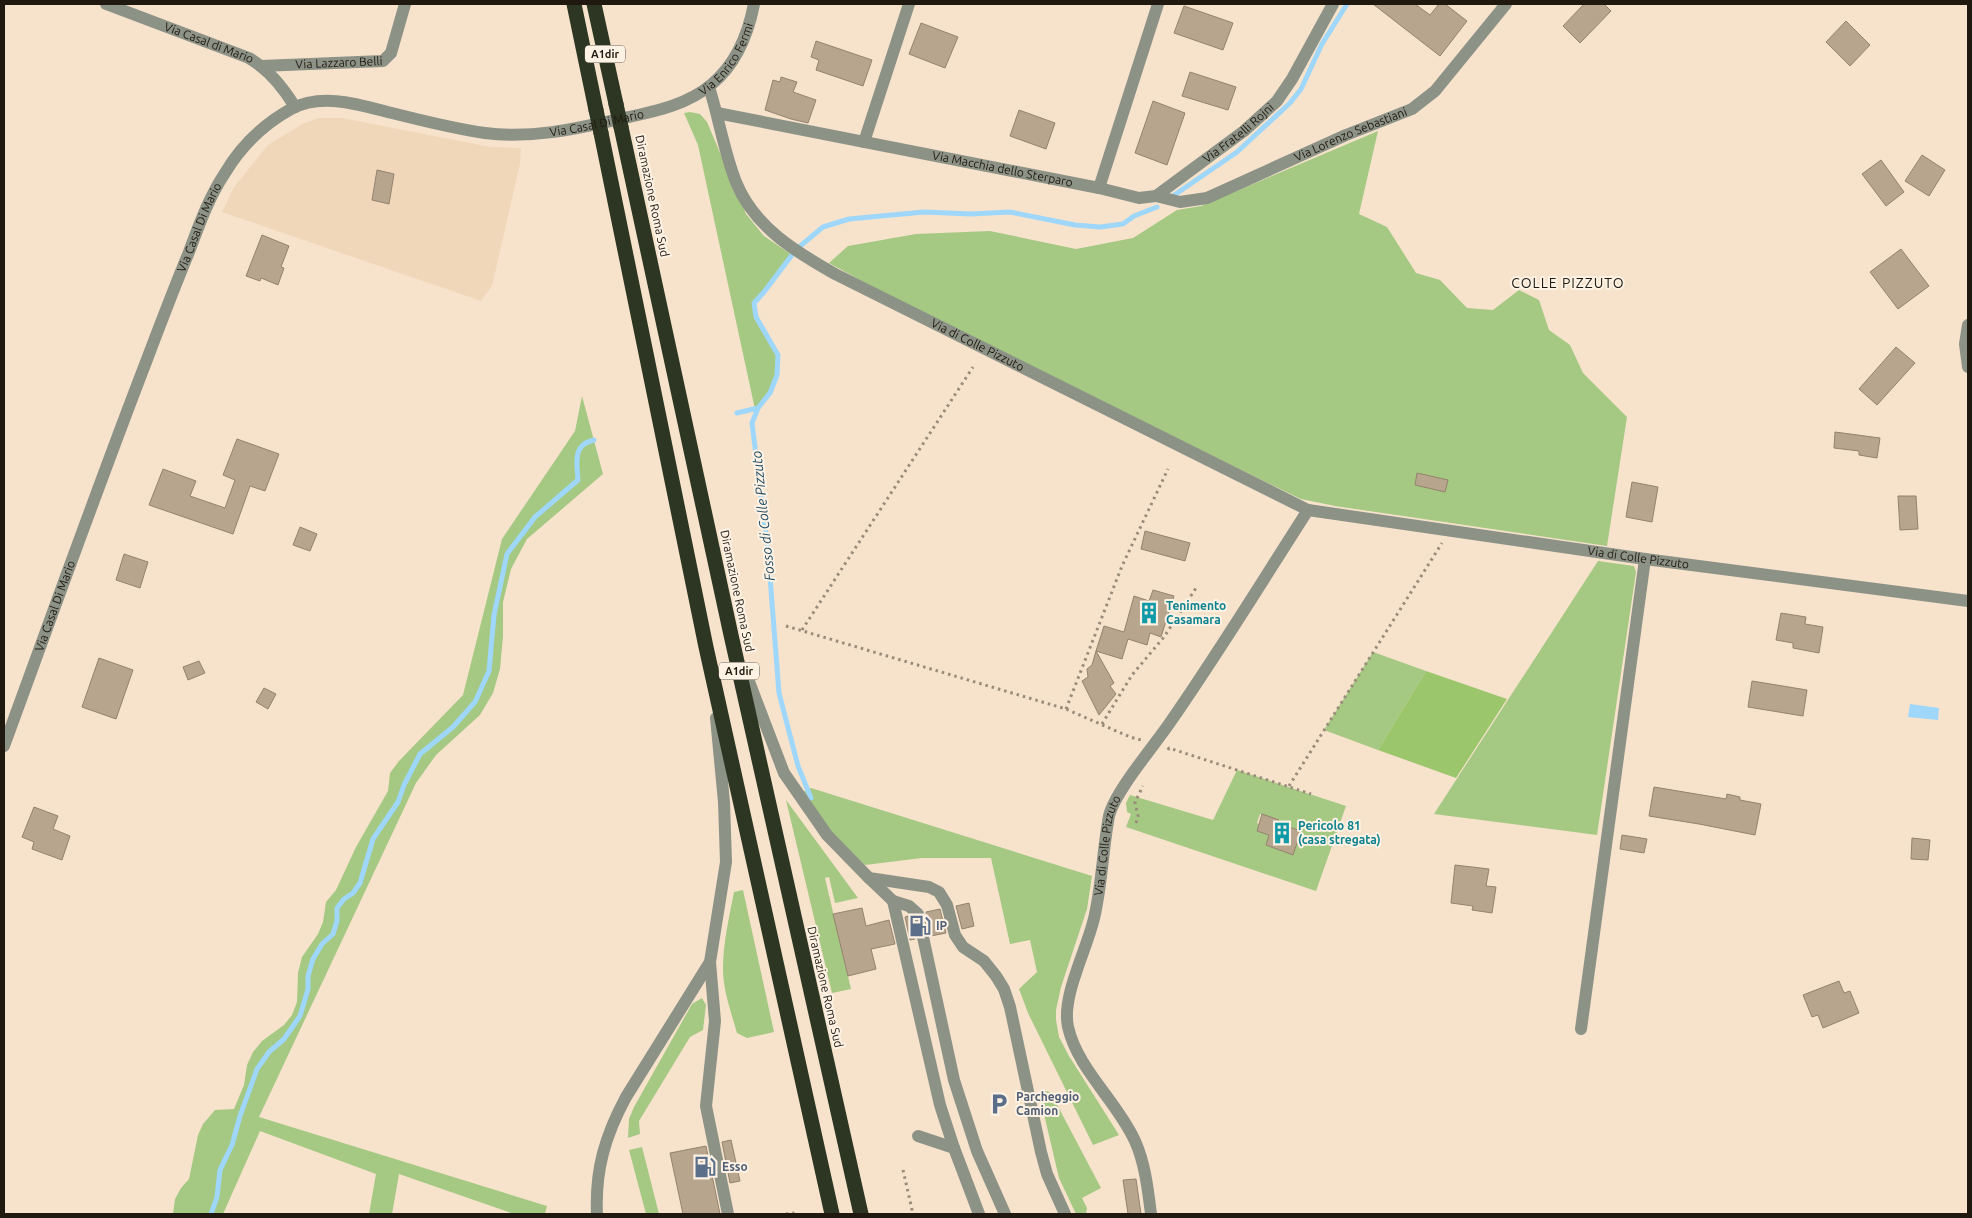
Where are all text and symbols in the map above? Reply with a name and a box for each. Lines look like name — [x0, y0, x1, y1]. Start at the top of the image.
street label: Via Casal di Mario — [163, 20, 256, 65]
street label: Via Enrico Fermi — [696, 21, 755, 98]
road number: A1dir — [585, 46, 625, 62]
street label: Via Lazzaro Belli — [295, 54, 383, 71]
street label: Via Fratelli Rojni — [1200, 100, 1276, 165]
street label: Via Lorenzo Sebastiani — [1292, 105, 1409, 164]
street label: Via Casal Di Mario — [549, 107, 645, 138]
street label: Diramazione Roma Sud — [633, 134, 672, 258]
street label: Via Macchia dello Sterparo — [931, 148, 1074, 189]
street label: Via Casal Di Mario — [174, 180, 224, 274]
district label: COLLE PIZZUTO — [1511, 275, 1625, 291]
street label: Via di Colle Pizzuto — [929, 316, 1026, 373]
water label: Fosso di Colle Pizzuto — [748, 450, 778, 582]
street label: Diramazione Roma Sud — [718, 529, 757, 653]
street label: Via di Colle Pizzuto — [1587, 544, 1690, 571]
street label: Via Casal Di Mario — [32, 559, 77, 653]
place label: Tenimento Casamara — [1166, 599, 1226, 626]
building icon: Tenimento Casamara — [1136, 600, 1162, 626]
road number: A1dir — [719, 662, 759, 679]
street label: Via di Colle Pizzuto — [1091, 793, 1123, 897]
place label: Pericolo 81 (casa stregata) — [1298, 819, 1381, 847]
building icon: Pericolo 81 (casa stregata) — [1269, 820, 1295, 846]
fuel station icon: IP — [907, 913, 933, 939]
place label: IP — [936, 919, 948, 932]
street label: Diramazione Roma Sud — [805, 925, 846, 1049]
place label: Parcheggio Camion — [1016, 1090, 1079, 1117]
parking icon: Parcheggio Camion — [986, 1091, 1012, 1117]
fuel station icon: Esso — [692, 1154, 718, 1180]
place label: Esso — [722, 1160, 748, 1173]

